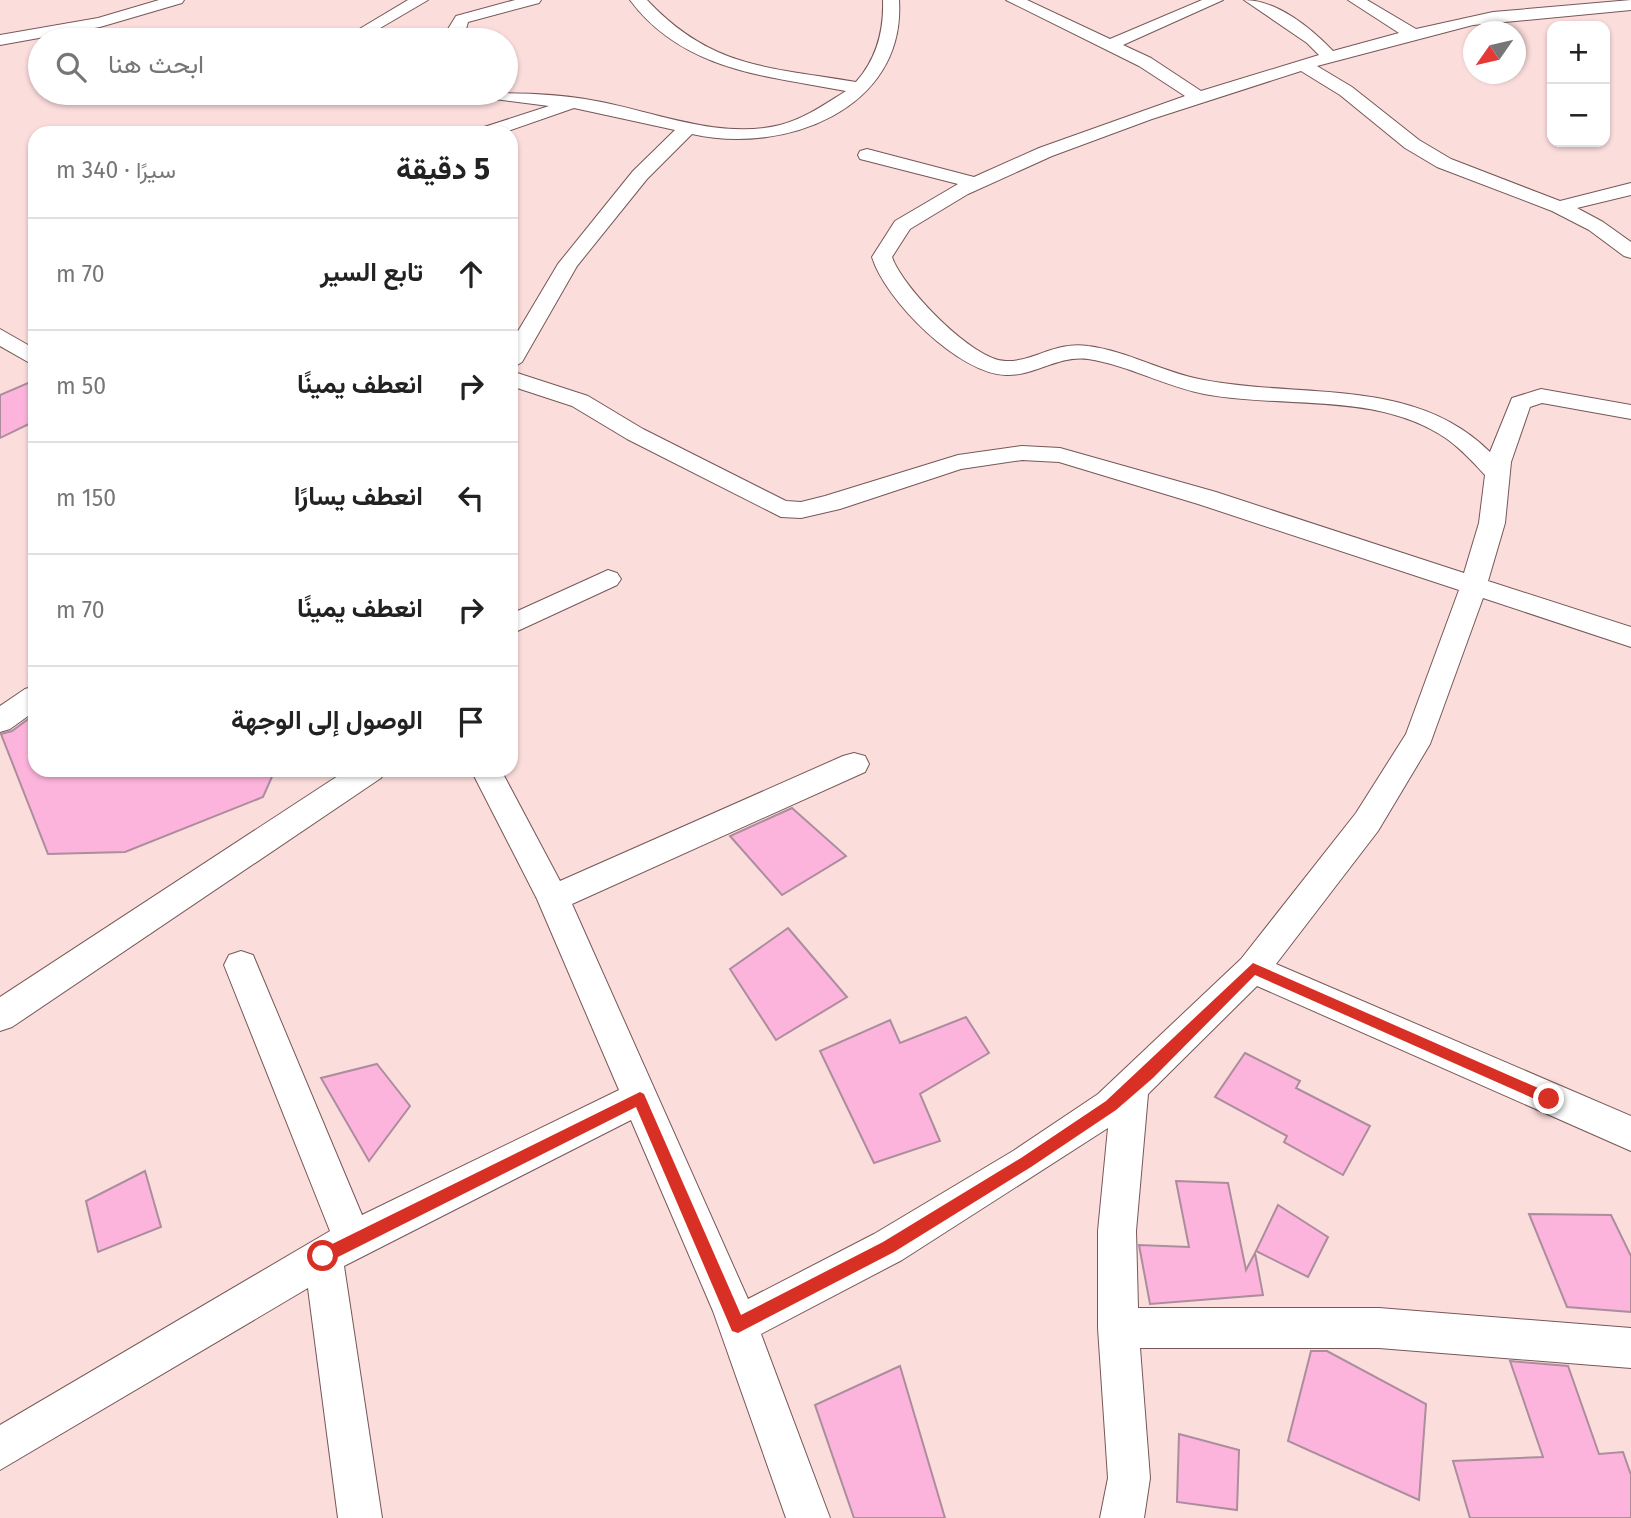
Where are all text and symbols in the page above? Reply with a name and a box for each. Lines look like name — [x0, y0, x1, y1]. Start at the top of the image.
north arrow — [1463, 21, 1526, 84]
map controls — [1547, 21, 1610, 147]
button: + — [1547, 21, 1610, 84]
search box — [28, 28, 518, 105]
icon: search — [52, 48, 90, 86]
text: ابحث هنا — [108, 49, 204, 80]
button: − — [1547, 84, 1610, 147]
text: 5 دقيقة — [396, 151, 490, 187]
text: سيرًا · 340 m — [56, 156, 176, 184]
icon: ahead — [452, 255, 490, 293]
text: تابع السير — [320, 257, 423, 288]
text: 70 m — [56, 260, 105, 288]
icon: right — [452, 367, 490, 405]
text: انعطف يمينًا — [297, 369, 423, 400]
text: 50 m — [56, 372, 106, 400]
icon: left — [452, 479, 490, 517]
text: انعطف يسارًا — [294, 481, 423, 512]
text: 150 m — [56, 484, 116, 512]
icon: right — [452, 591, 490, 629]
text: انعطف يمينًا — [297, 593, 423, 624]
text: 70 m — [56, 596, 105, 624]
icon: arrive — [452, 703, 490, 741]
text: الوصول إلى الوجهة — [231, 705, 423, 736]
route end — [1533, 1083, 1564, 1114]
route start — [307, 1240, 338, 1271]

